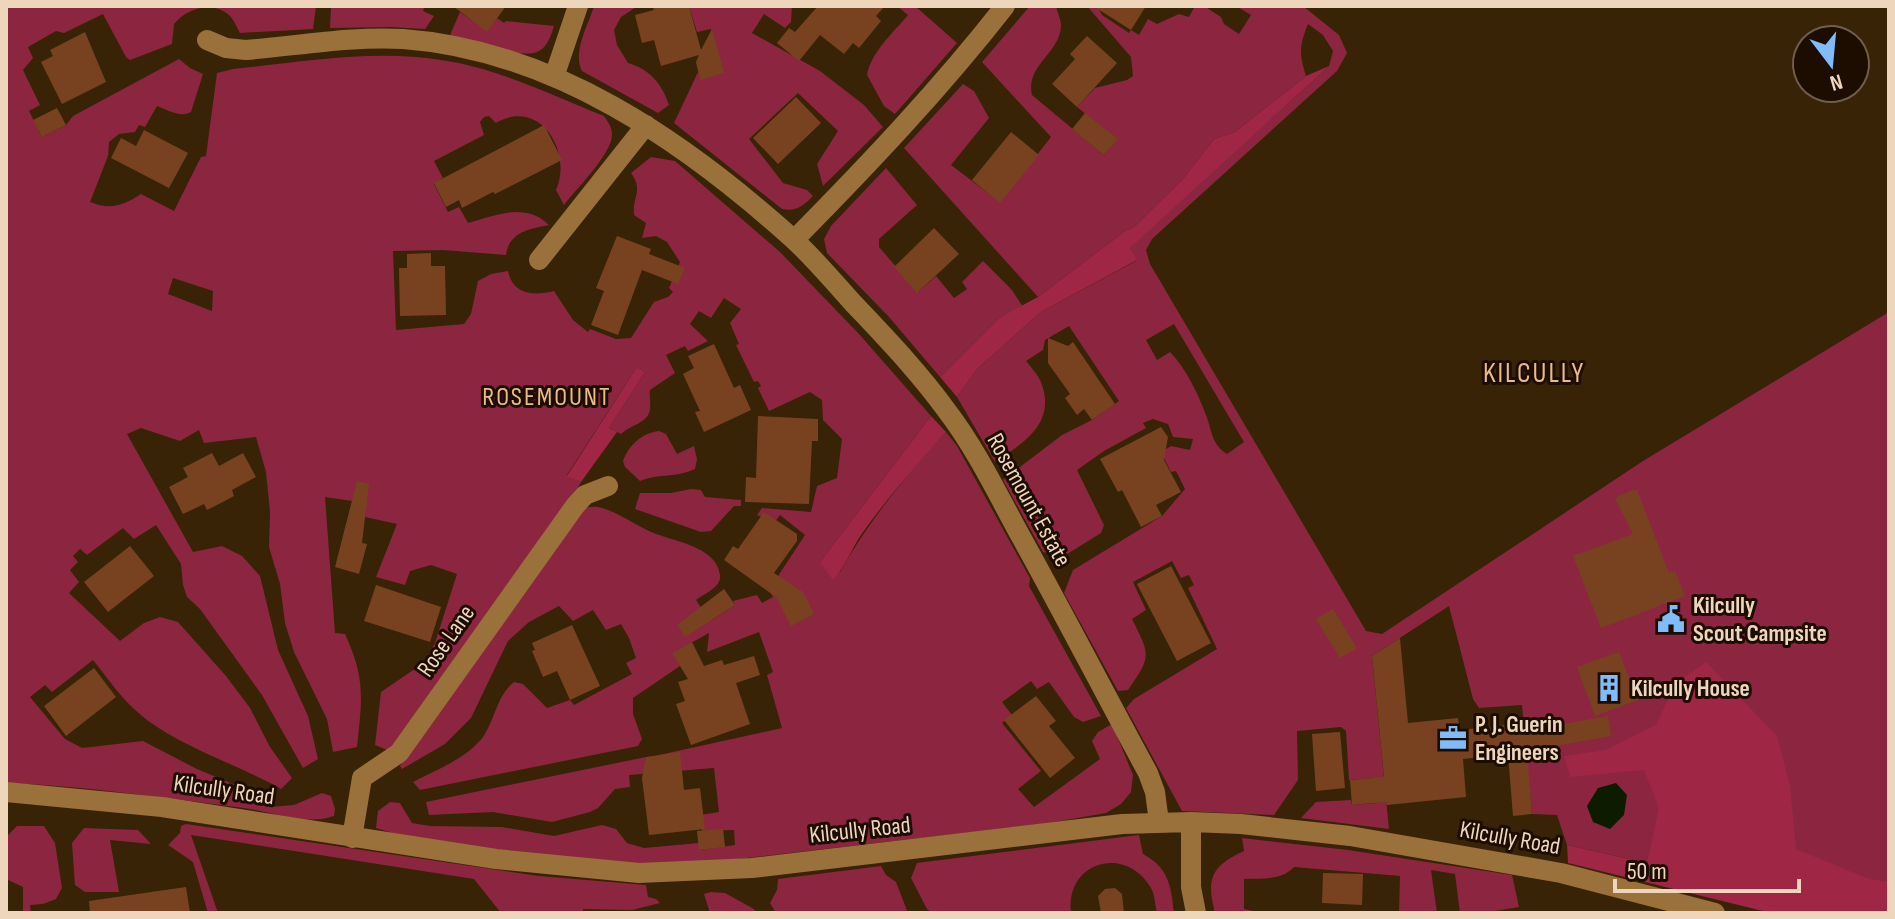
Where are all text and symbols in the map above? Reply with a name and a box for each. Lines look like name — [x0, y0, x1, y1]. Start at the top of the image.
north arrow — [1791, 24, 1871, 104]
text: N — [1827, 67, 1845, 96]
district label: KILCULLY — [1483, 357, 1585, 390]
district label: ROSEMOUNT — [482, 382, 612, 413]
street label: Rosemount Estate — [981, 428, 1077, 572]
place label: Kilcully Scout Campsite — [1693, 591, 1827, 648]
street label: Rose Lane — [411, 600, 481, 682]
public building icon: Kilcully Scout Campsite — [1656, 604, 1686, 634]
building icon: Kilcully House — [1594, 673, 1624, 703]
place label: Kilcully House — [1631, 674, 1750, 703]
place label: P. J. Guerin Engineers — [1475, 710, 1563, 767]
office icon: P. J. Guerin Engineers — [1438, 723, 1468, 753]
street label: Kilcully Road — [172, 769, 276, 811]
street label: Kilcully Road — [808, 810, 912, 850]
street label: Kilcully Road — [1458, 815, 1562, 861]
scale bar — [1615, 843, 1799, 893]
text: 50 m — [1627, 857, 1667, 886]

